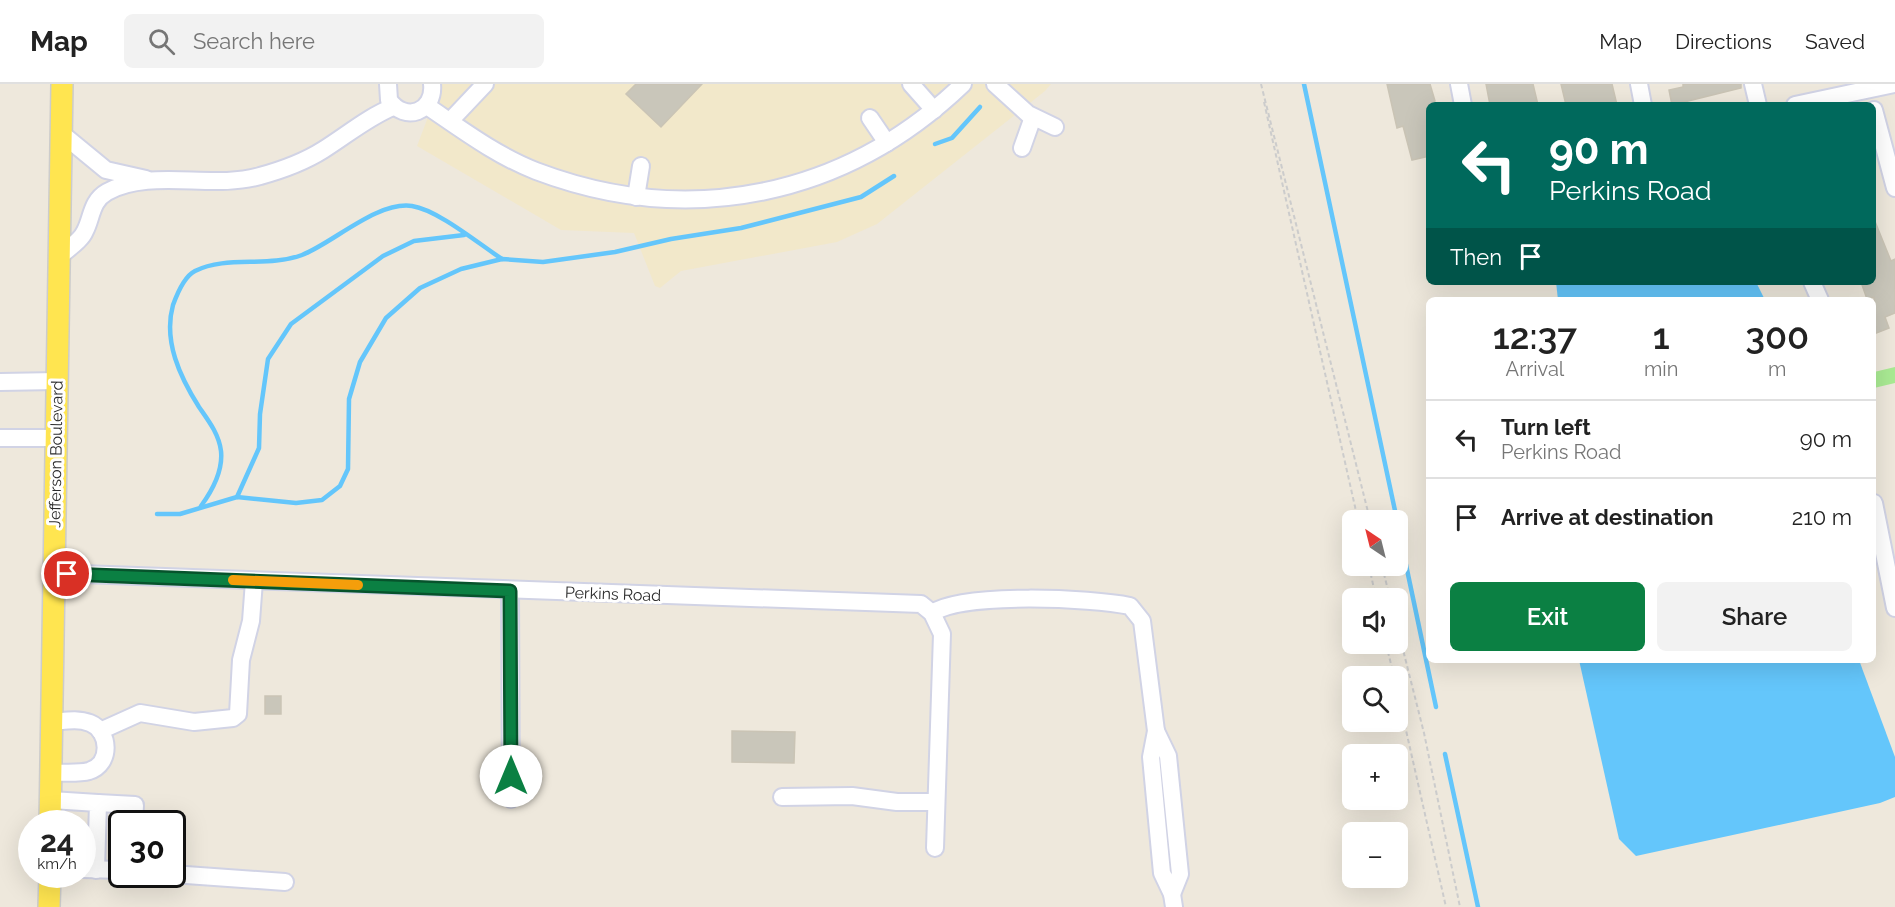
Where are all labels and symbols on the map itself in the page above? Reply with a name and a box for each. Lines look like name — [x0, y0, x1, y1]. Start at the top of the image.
street label: Jefferson Boulevard — [45, 380, 67, 528]
north arrow — [1342, 510, 1408, 576]
pin — [41, 548, 92, 599]
street label: Perkins Road — [565, 583, 661, 605]
position arrow — [479, 744, 543, 808]
speed limit sign: 30 — [108, 810, 186, 888]

